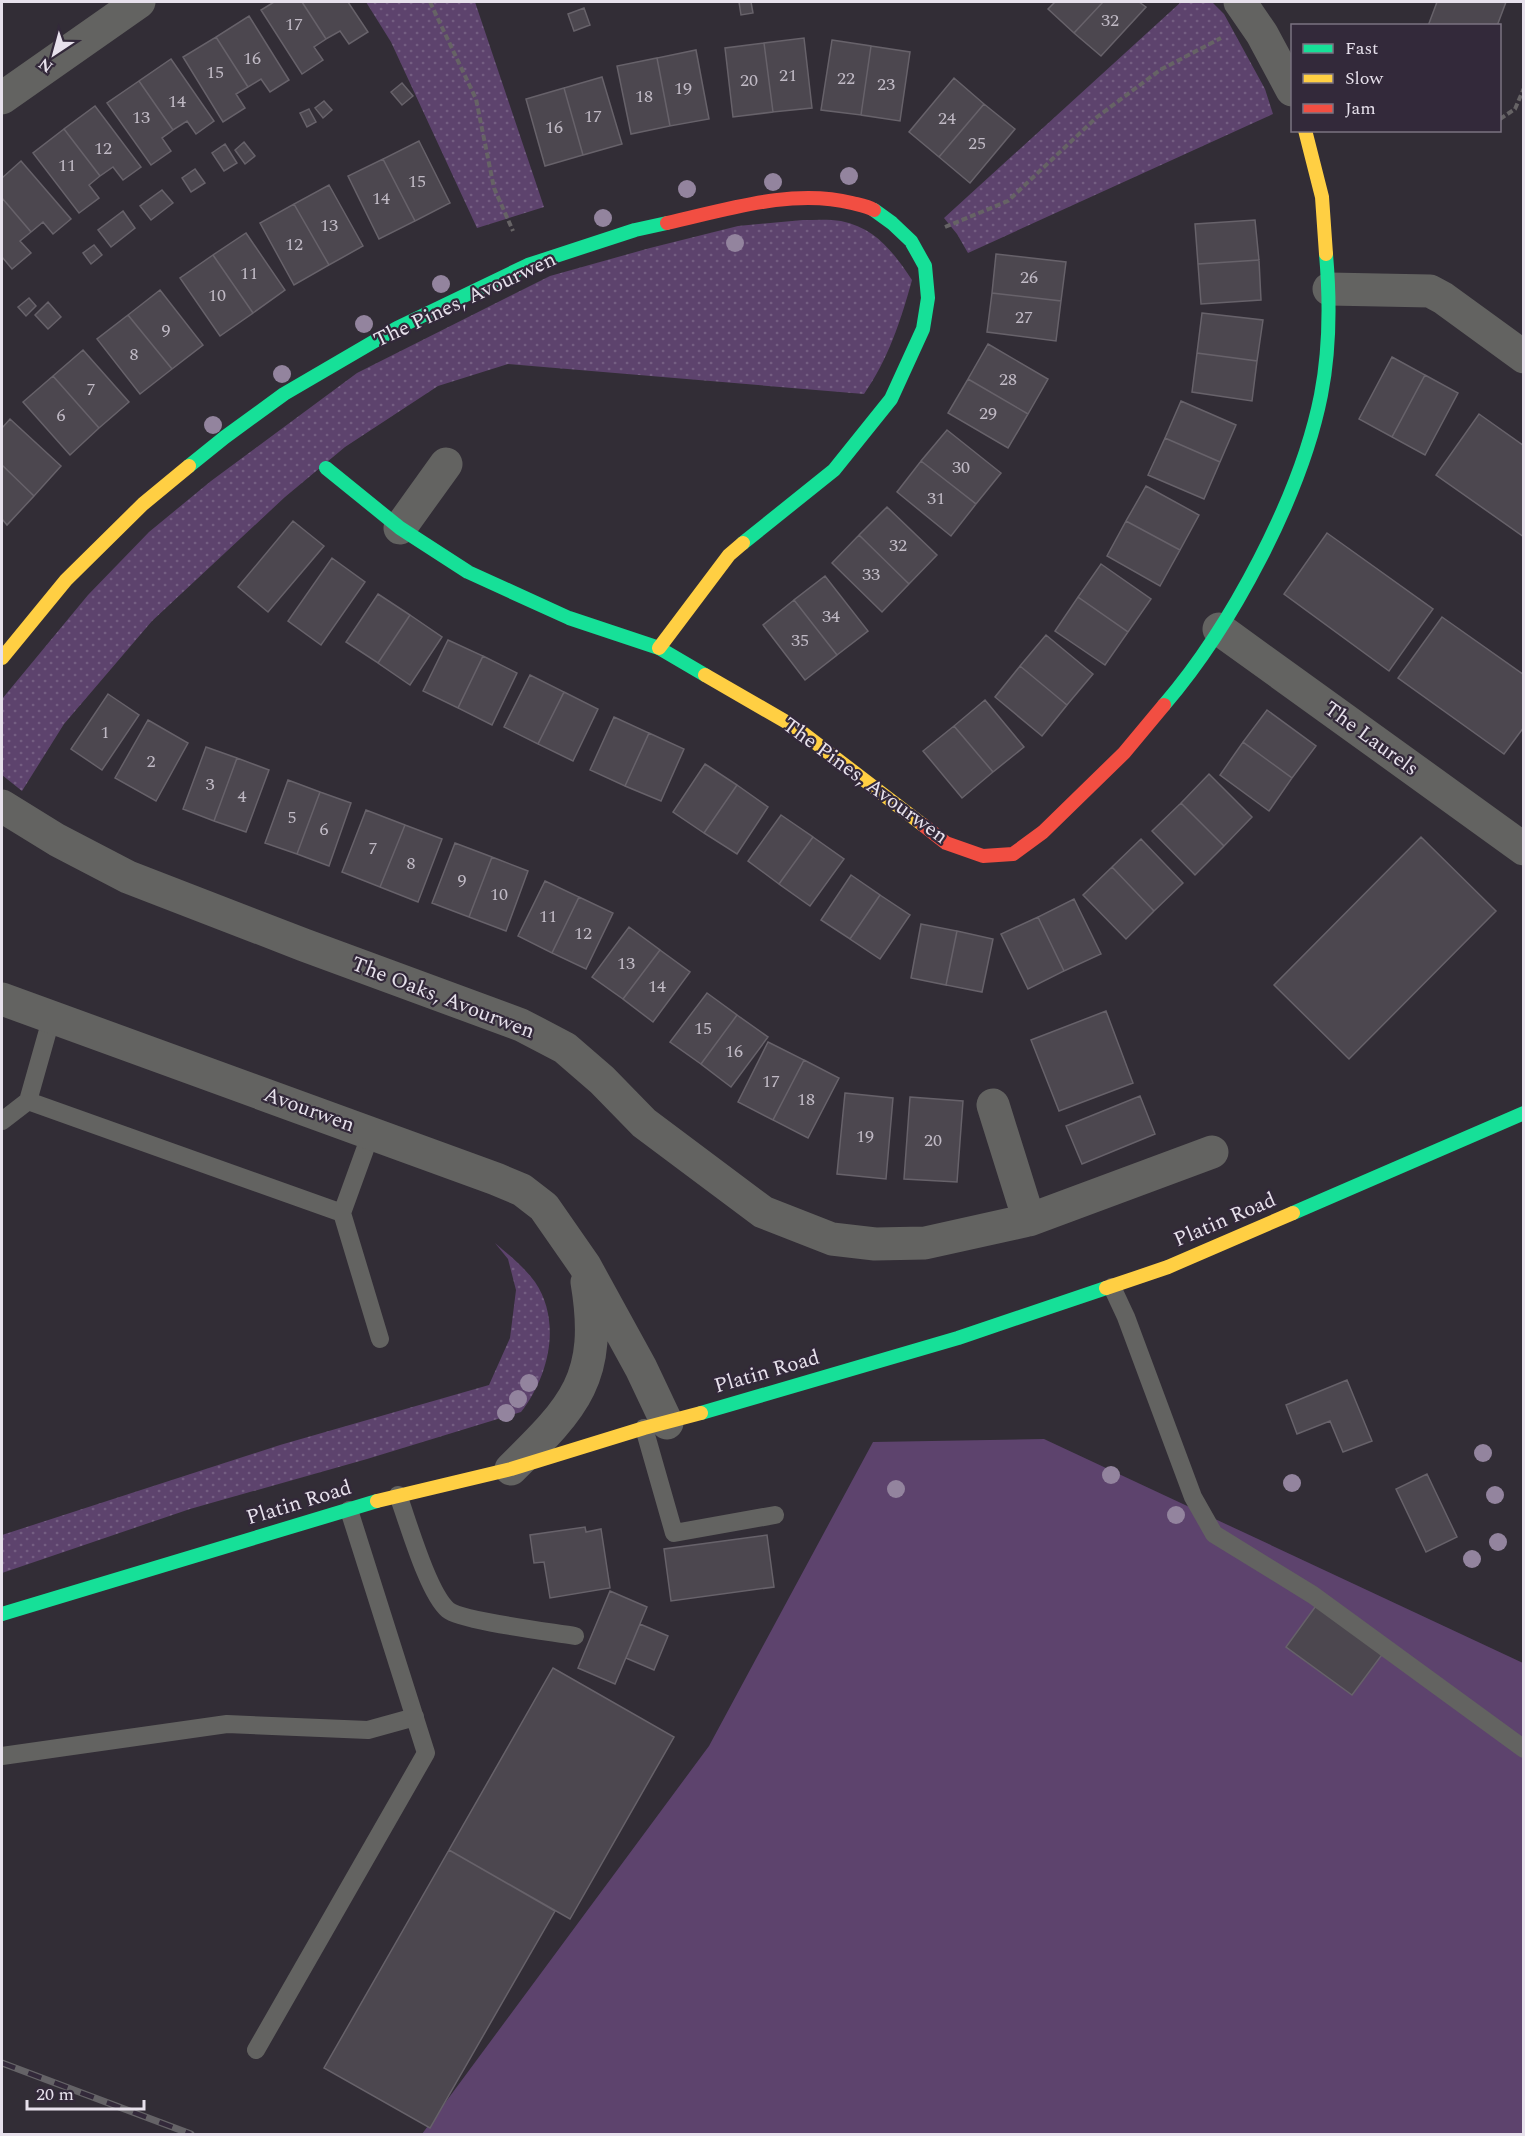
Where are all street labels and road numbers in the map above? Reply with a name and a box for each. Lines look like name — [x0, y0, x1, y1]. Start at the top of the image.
street label: The Pines, Avourwen — [368, 244, 562, 356]
street label: The Laurels — [1317, 693, 1425, 785]
street label: The Pines, Avourwen — [775, 710, 955, 852]
street label: The Oaks, Avourwen — [347, 948, 539, 1048]
street label: Avourwen — [259, 1079, 359, 1141]
street label: Platin Road — [1169, 1184, 1281, 1256]
street label: Platin Road — [710, 1342, 824, 1402]
street label: Platin Road — [242, 1472, 356, 1534]

